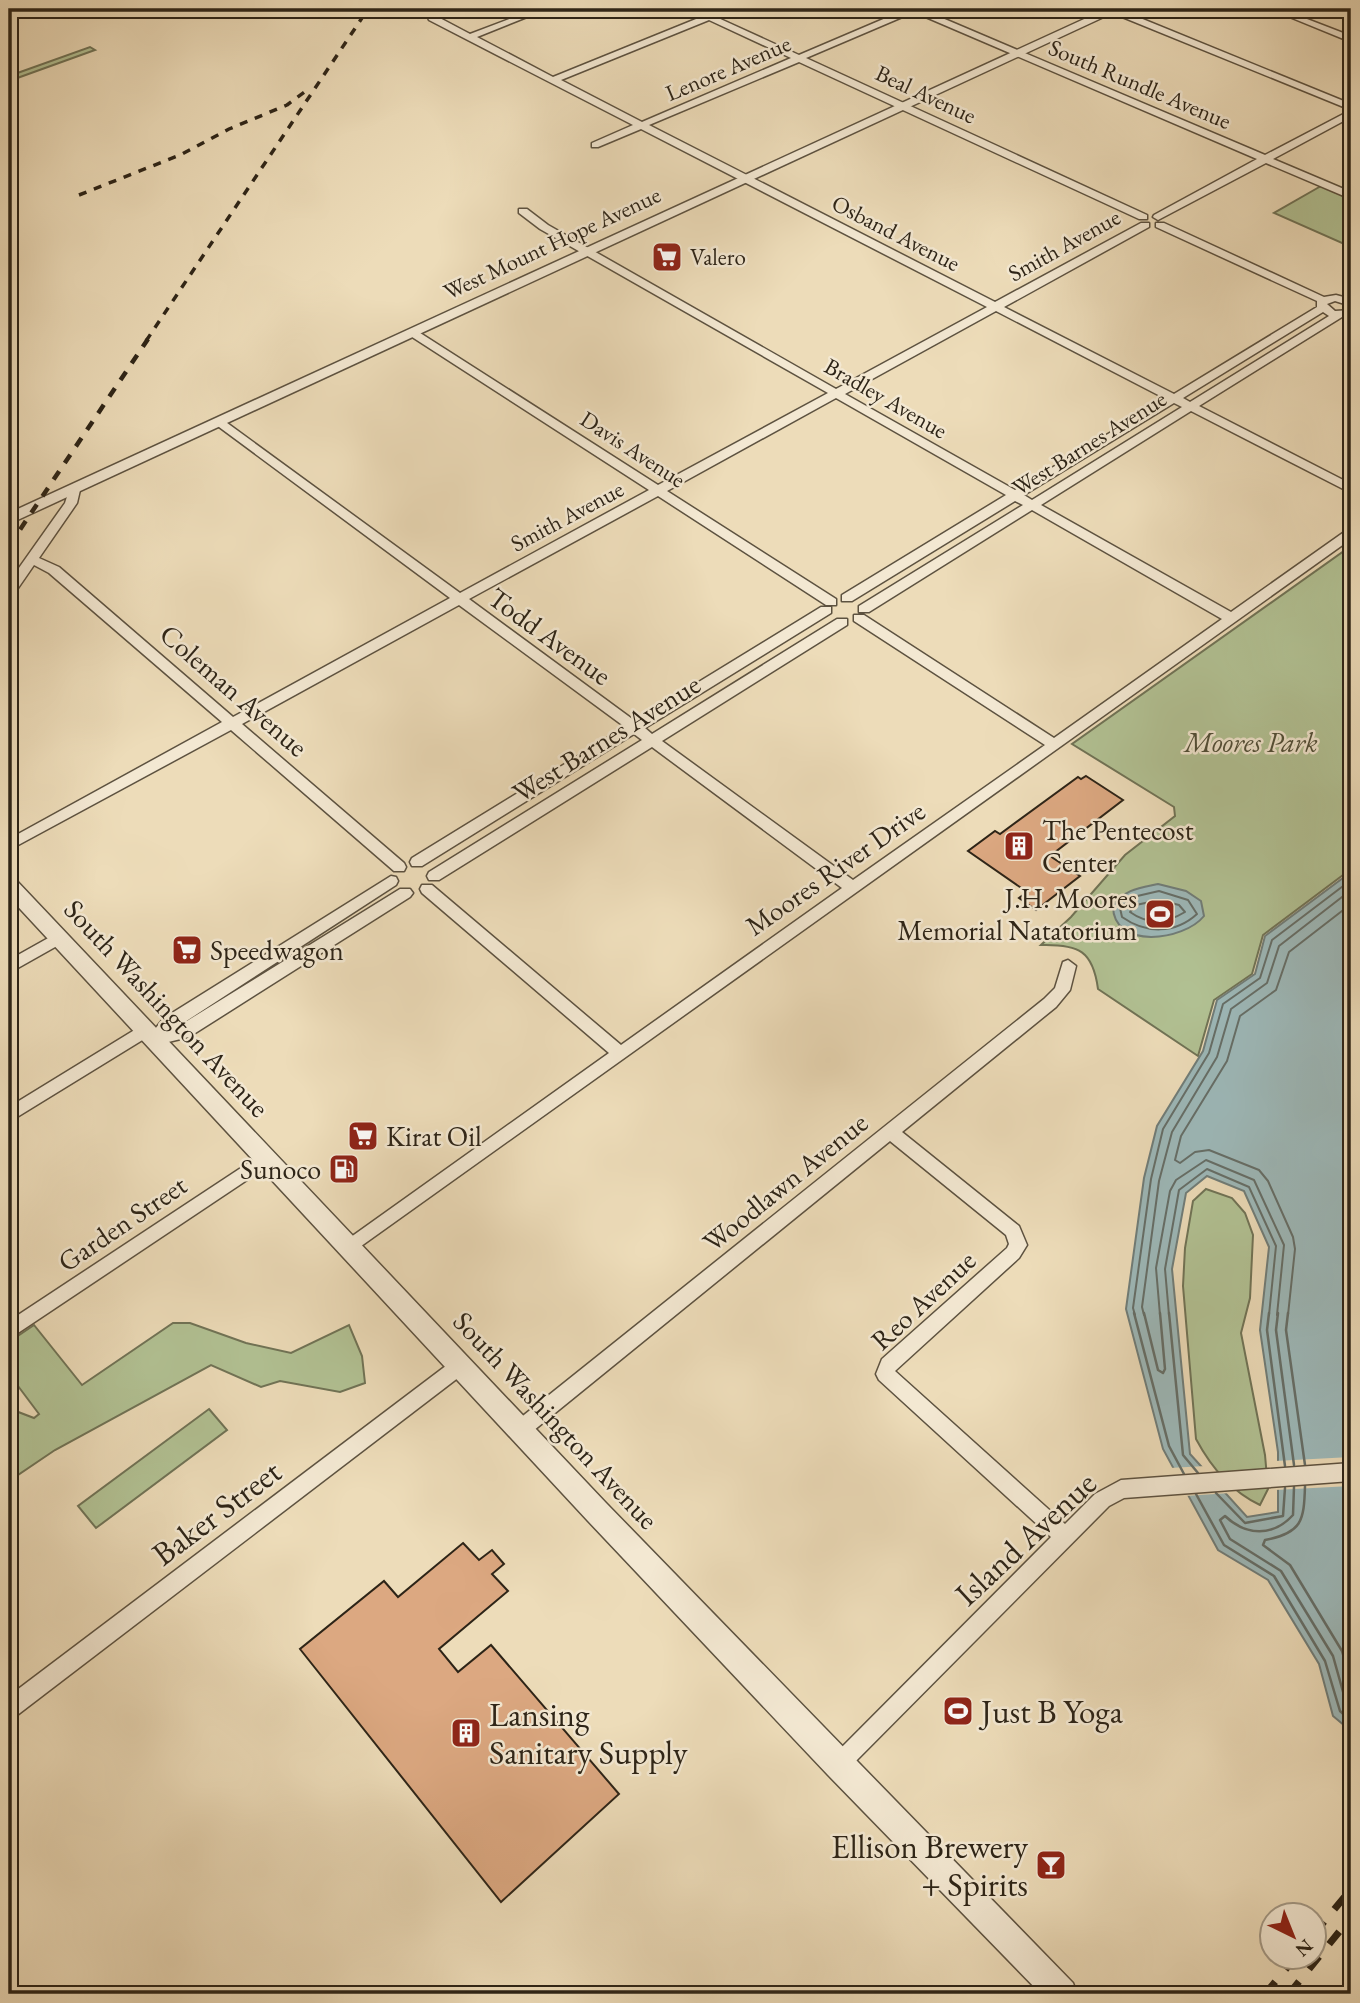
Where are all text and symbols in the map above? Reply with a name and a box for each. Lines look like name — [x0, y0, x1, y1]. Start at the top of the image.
street label: Lenore Avenue — [661, 28, 795, 108]
street label: South Rundle Avenue — [1044, 32, 1236, 136]
street label: Beal Avenue — [871, 58, 981, 130]
street label: West Mount Hope Avenue — [439, 179, 665, 307]
street label: Osband Avenue — [827, 188, 965, 278]
street label: Smith Avenue — [1003, 202, 1125, 288]
supermarket icon: Valero — [650, 240, 684, 274]
place label: Valero — [690, 242, 746, 272]
street label: Bradley Avenue — [819, 351, 953, 445]
street label: West Barnes Avenue — [1006, 384, 1172, 502]
street label: Davis Avenue — [575, 404, 691, 494]
street label: Smith Avenue — [505, 474, 629, 558]
street label: Todd Avenue — [481, 579, 619, 693]
street label: Coleman Avenue — [153, 616, 316, 764]
street label: West Barnes Avenue — [505, 666, 707, 810]
park label: Moores Park — [1182, 724, 1318, 760]
street label: Moores River Drive — [738, 793, 932, 943]
place label: The Pentecost Center — [1042, 812, 1194, 880]
building icon: The Pentecost Center — [1002, 829, 1036, 863]
place label: J.H. Moores Memorial Natatorium — [897, 880, 1137, 948]
street label: South Washington Avenue — [57, 891, 277, 1125]
sports icon: J.H. Moores Memorial Natatorium — [1143, 897, 1177, 931]
place label: Speedwagon — [210, 932, 344, 968]
supermarket icon: Speedwagon — [170, 933, 204, 967]
street label: Woodlawn Avenue — [695, 1104, 875, 1260]
place label: Kirat Oil — [386, 1118, 482, 1154]
supermarket icon: Kirat Oil — [346, 1119, 380, 1153]
place label: Sunoco — [240, 1151, 321, 1187]
fuel station icon: Sunoco — [327, 1152, 361, 1186]
street label: Garden Street — [51, 1167, 194, 1279]
street label: Reo Avenue — [863, 1242, 983, 1358]
street label: South Washington Avenue — [446, 1303, 666, 1537]
street label: Baker Street — [143, 1449, 290, 1575]
street label: Island Avenue — [945, 1462, 1105, 1615]
place label: Just B Yoga — [978, 1690, 1124, 1733]
place label: Lansing Sanitary Supply — [489, 1693, 688, 1774]
sports icon: Just B Yoga — [941, 1694, 975, 1728]
building icon: Lansing Sanitary Supply — [449, 1716, 483, 1750]
place label: Ellison Brewery + Spirits — [831, 1825, 1029, 1906]
bar icon: Ellison Brewery + Spirits — [1034, 1848, 1068, 1882]
north arrow — [1258, 1902, 1328, 1972]
text: N — [1290, 1934, 1318, 1963]

